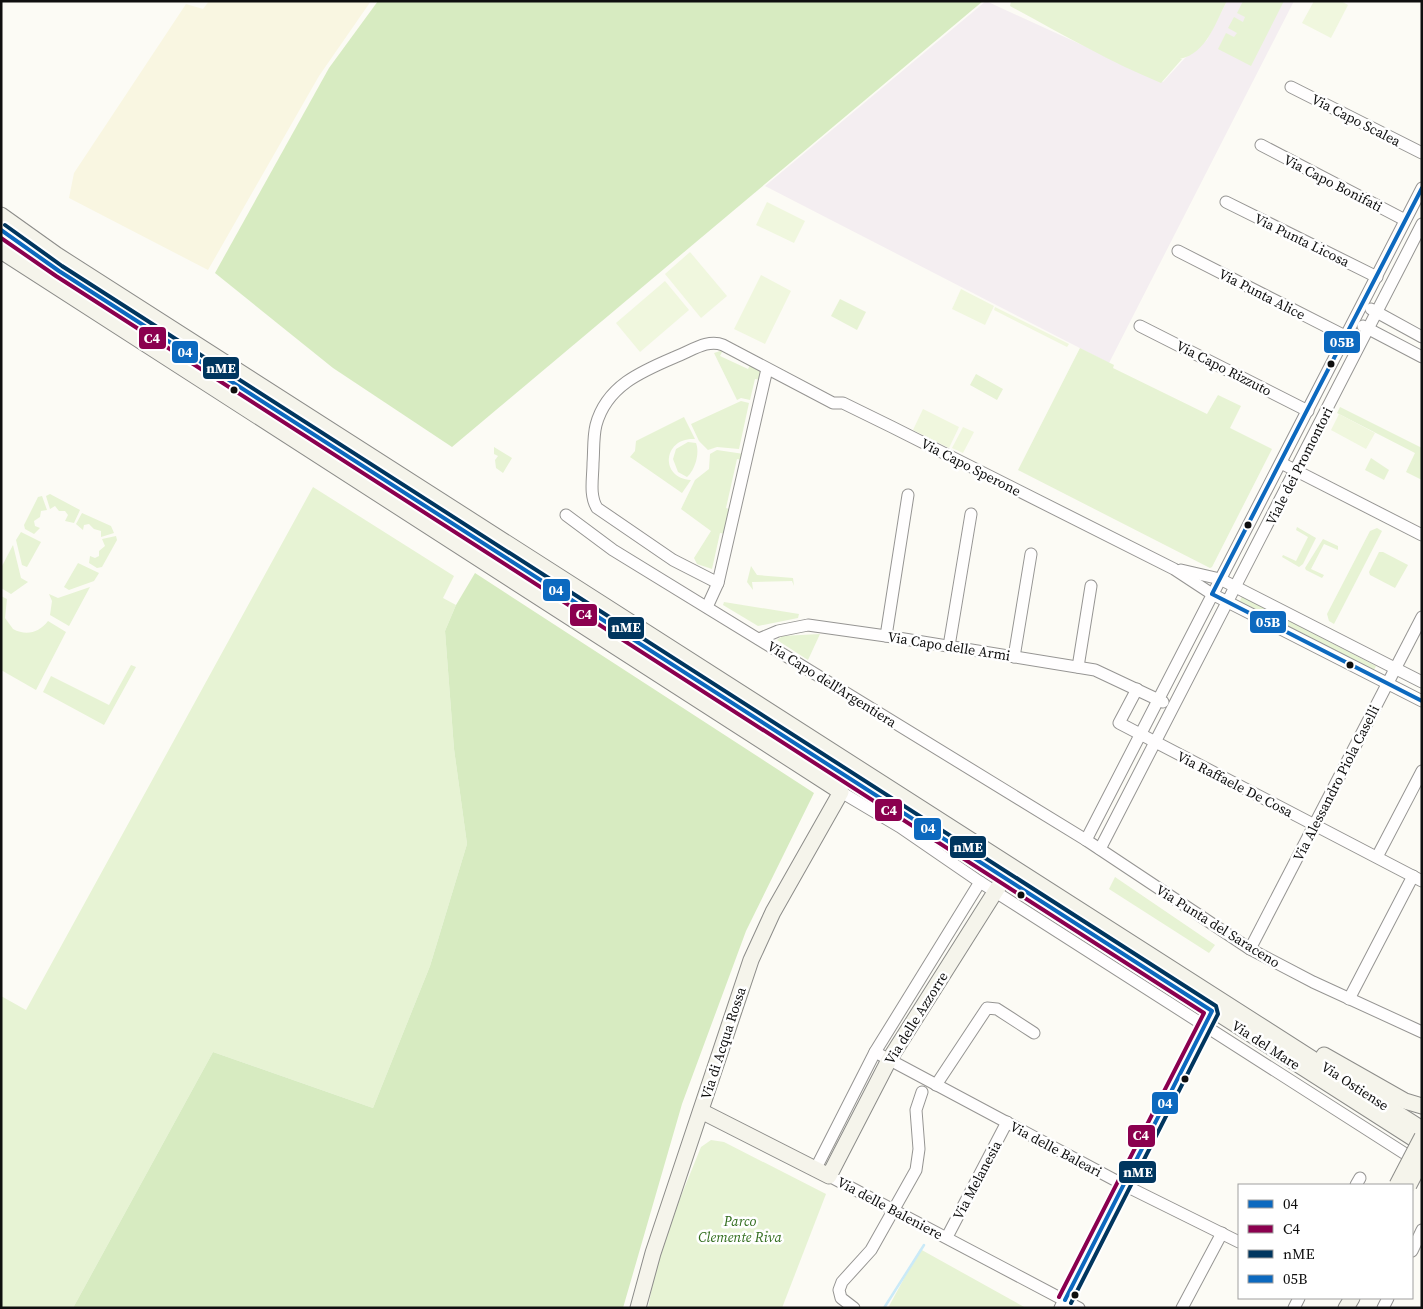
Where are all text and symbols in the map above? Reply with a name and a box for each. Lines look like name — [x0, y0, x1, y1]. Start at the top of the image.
street label: Via Capo Scalea — [1308, 89, 1405, 152]
street label: Via Capo Bonifati — [1280, 149, 1386, 217]
street label: Via Punta Licosa — [1251, 208, 1354, 272]
street label: Via Punta Alice — [1215, 264, 1309, 324]
line badge: C4 — [138, 326, 167, 350]
text: C4 — [144, 328, 161, 348]
line badge: 05B — [1323, 330, 1361, 354]
text: 05B — [1330, 332, 1354, 352]
street label: Via Capo Rizzuto — [1173, 335, 1276, 401]
line badge: 04 — [171, 340, 199, 364]
text: 04 — [177, 342, 193, 362]
line badge: nME — [202, 356, 240, 380]
text: nME — [206, 358, 236, 378]
unlabelled marker — [1326, 359, 1336, 369]
unlabelled marker — [229, 385, 239, 395]
street label: Viale dei Promontori — [1261, 404, 1337, 528]
street label: Via Capo Sperone — [918, 433, 1024, 501]
unlabelled marker — [1243, 520, 1253, 530]
line badge: 04 — [542, 578, 571, 602]
text: 04 — [548, 580, 564, 600]
line badge: C4 — [569, 603, 598, 627]
text: C4 — [576, 604, 593, 624]
line badge: 05B — [1249, 610, 1287, 634]
text: 05B — [1256, 612, 1280, 632]
line badge: nME — [607, 616, 645, 640]
text: nME — [611, 617, 641, 637]
street label: Via Capo delle Armi — [886, 626, 1012, 666]
street label: Via Capo dell'Argentiera — [763, 636, 901, 732]
unlabelled marker — [1345, 660, 1355, 670]
street label: Via Alessandro Piola Caselli — [1288, 702, 1384, 864]
street label: Via Raffaele De Cosa — [1174, 746, 1297, 822]
line badge: C4 — [874, 798, 903, 822]
text: C4 — [881, 800, 898, 820]
line badge: 04 — [913, 817, 942, 841]
text: 04 — [920, 818, 936, 838]
line badge: nME — [949, 835, 987, 859]
text: nME — [953, 837, 983, 857]
street label: Via Punta del Saraceno — [1152, 880, 1284, 973]
unlabelled marker — [1016, 890, 1026, 900]
street label: Via delle Azzorre — [879, 968, 953, 1068]
street label: Via di Acqua Rossa — [695, 983, 751, 1102]
street label: Via del Mare — [1228, 1015, 1304, 1075]
street label: Via Ostiense — [1317, 1057, 1393, 1115]
unlabelled marker — [1180, 1074, 1190, 1084]
line badge: 04 — [1151, 1091, 1179, 1115]
text: 04 — [1157, 1093, 1173, 1113]
street label: Via delle Baleari — [1006, 1116, 1106, 1182]
line badge: C4 — [1127, 1124, 1156, 1148]
text: C4 — [1133, 1125, 1150, 1145]
street label: Via Melanesia — [948, 1136, 1007, 1223]
line badge: nME — [1118, 1160, 1157, 1184]
text: nME — [1123, 1162, 1153, 1182]
street label: Via delle Baleniere — [834, 1172, 946, 1244]
legend — [1238, 1184, 1413, 1299]
text: 04 — [1283, 1193, 1299, 1214]
park label: Parco Clemente Riva — [698, 1211, 782, 1247]
text: C4 — [1283, 1218, 1300, 1239]
text: nME — [1283, 1243, 1315, 1264]
text: 05B — [1283, 1268, 1307, 1289]
unlabelled marker — [1070, 1290, 1080, 1300]

